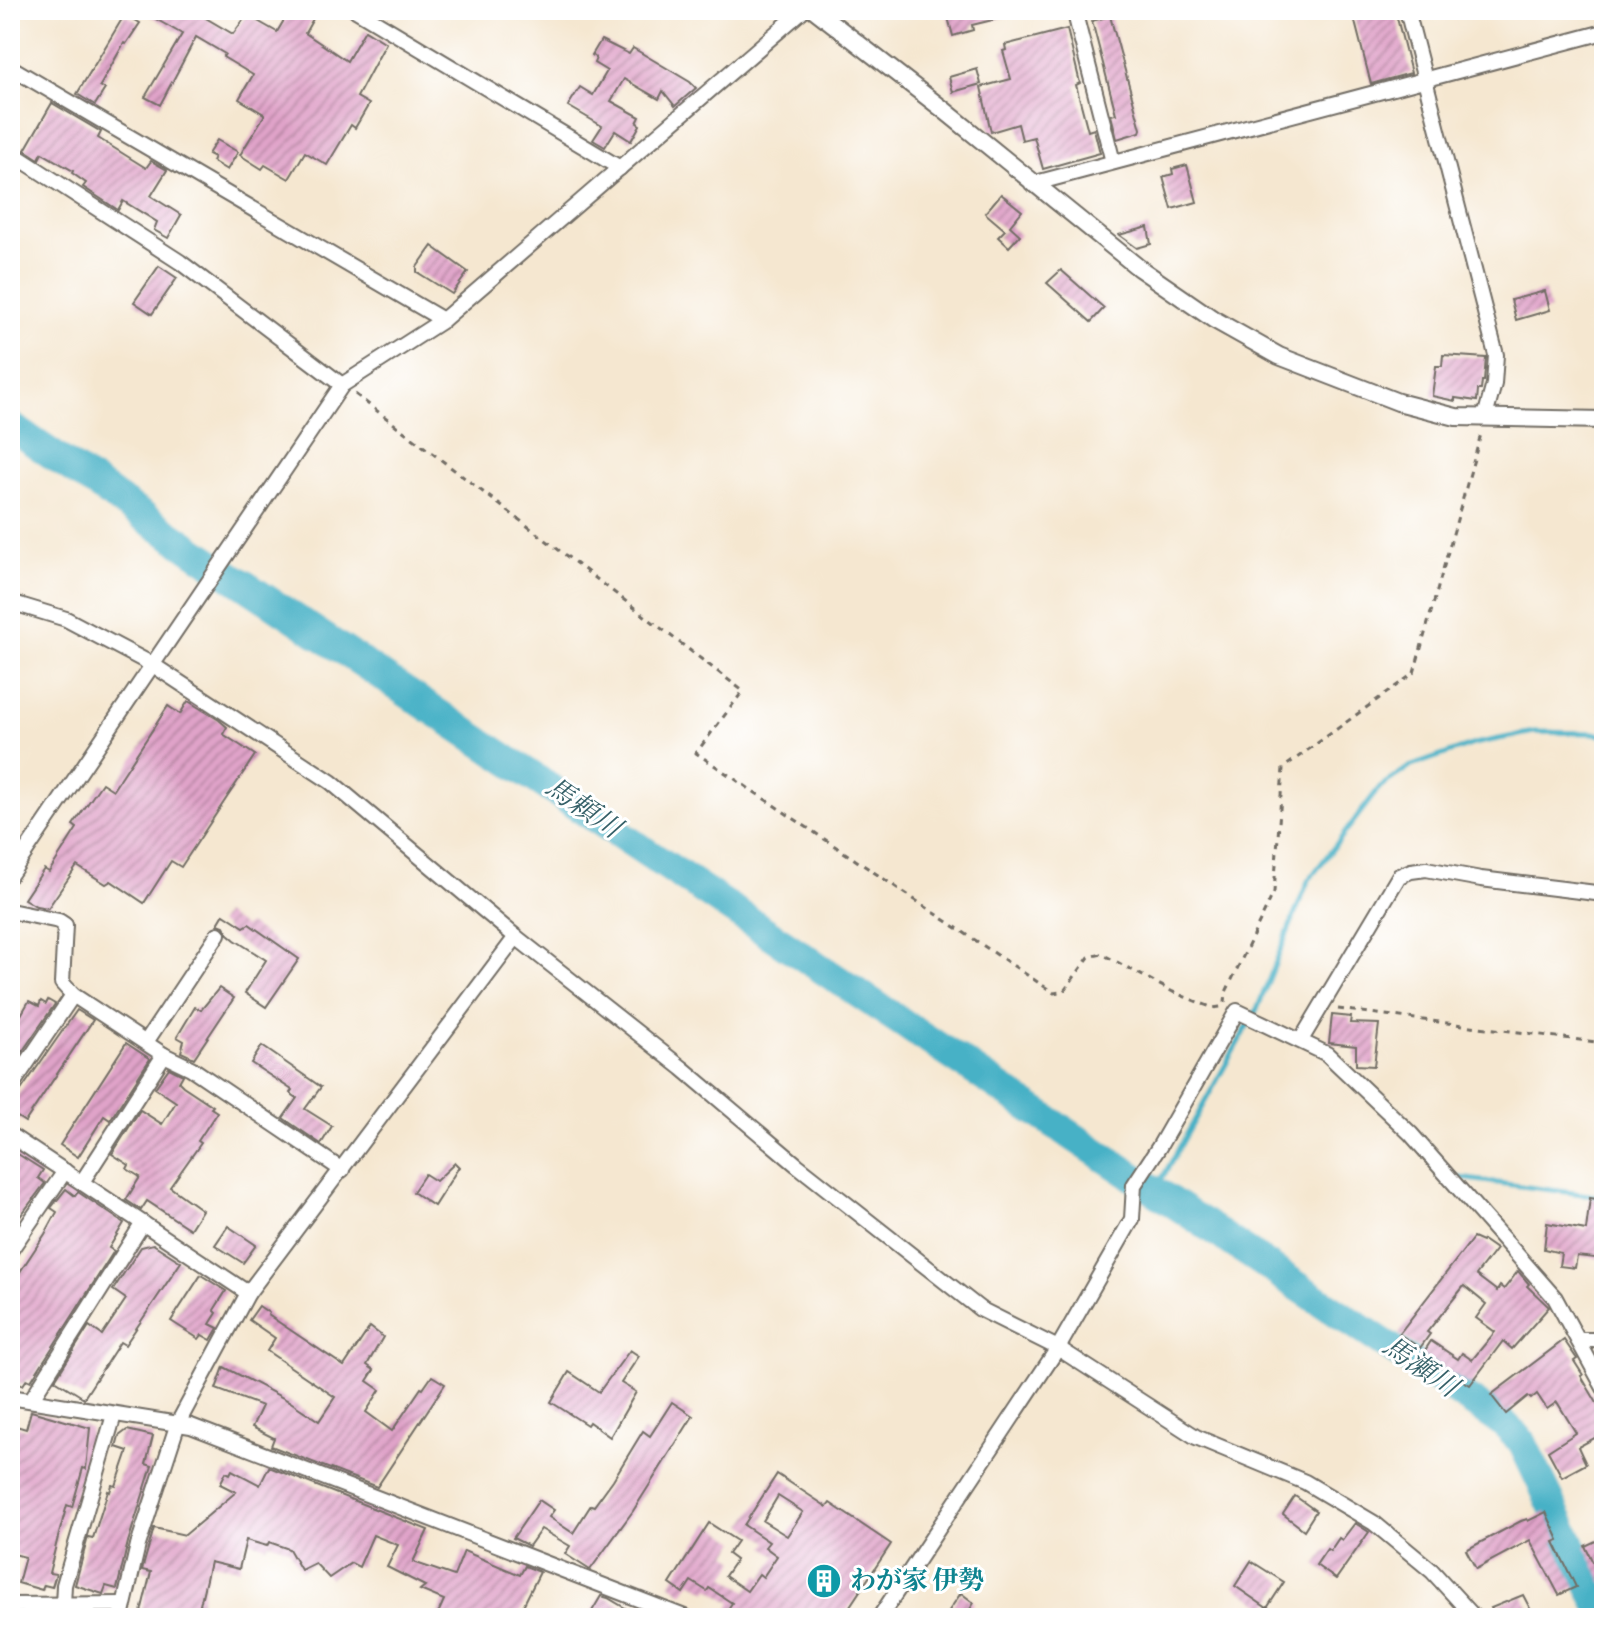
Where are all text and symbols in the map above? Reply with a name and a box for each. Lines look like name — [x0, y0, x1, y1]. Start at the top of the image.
water label: 馬頼川 — [538, 770, 630, 848]
water label: 馬瀬川 — [1375, 1329, 1467, 1407]
building icon: わが家 伊勢 — [805, 1562, 843, 1600]
place label: わが家 伊勢 — [850, 1565, 984, 1597]

